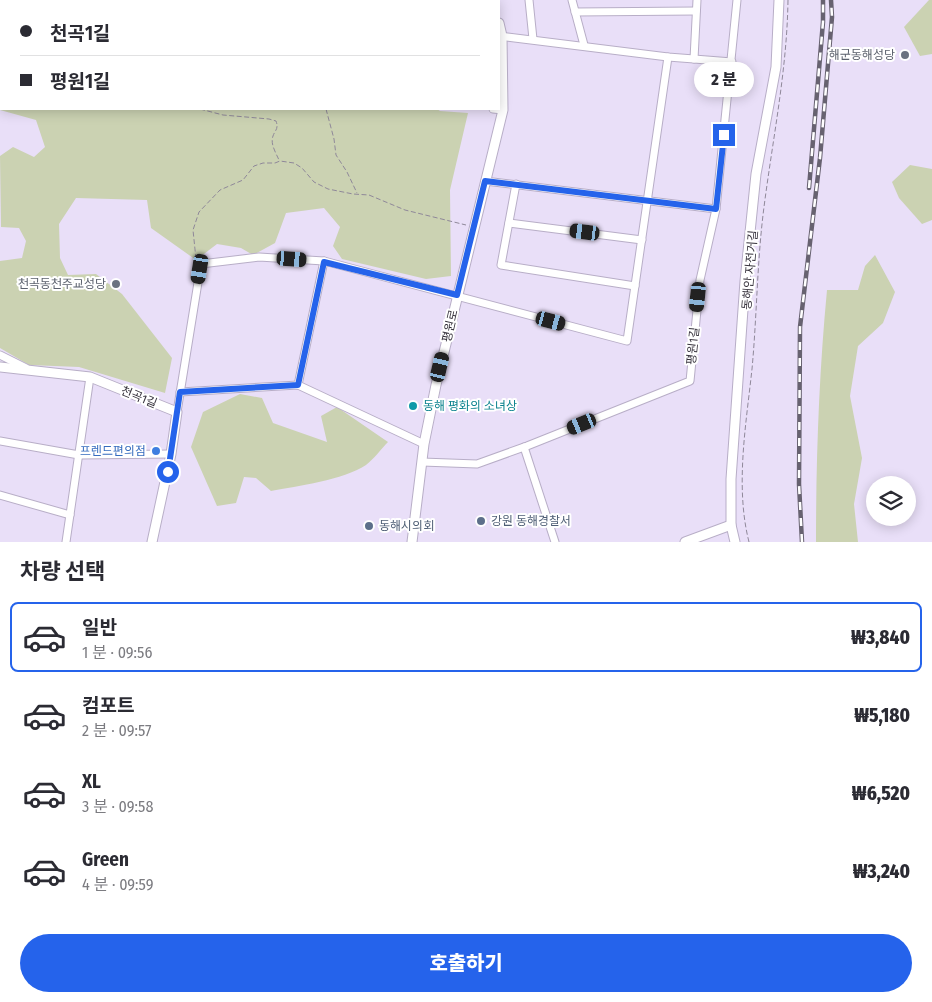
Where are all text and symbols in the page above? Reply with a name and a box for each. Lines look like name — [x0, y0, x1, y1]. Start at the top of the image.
text: 천곡1길 — [50, 22, 110, 45]
place label: 해군동해성당 — [829, 48, 895, 62]
marker: 해군동해성당 — [899, 49, 911, 61]
callout: 2 분 — [694, 62, 754, 98]
text: 평원1길 — [50, 70, 110, 93]
text: 2 분 — [711, 70, 737, 89]
route end — [713, 124, 735, 146]
car — [569, 223, 600, 241]
street label: 동해안 자전거길 — [740, 229, 760, 311]
car — [276, 250, 307, 268]
car — [190, 253, 209, 285]
place label: 천곡동천주교성당 — [18, 277, 106, 291]
marker: 천곡동천주교성당 — [110, 278, 122, 290]
car — [688, 281, 707, 313]
street label: 평원로 — [439, 308, 461, 344]
car — [534, 310, 567, 332]
street label: 평원1길 — [684, 326, 702, 366]
car — [429, 351, 450, 383]
street label: 천곡1길 — [119, 383, 159, 411]
place label: 동해 평화의 소녀상 — [423, 399, 517, 413]
marker: 동해 평화의 소녀상 — [407, 400, 419, 412]
car — [565, 411, 598, 437]
place label: 프렌드편의점 — [80, 444, 146, 458]
marker: 프렌드편의점 — [150, 445, 162, 457]
route start — [157, 461, 179, 483]
map controls — [866, 476, 916, 526]
button: layers — [866, 476, 916, 526]
place label: 강원 동해경찰서 — [491, 514, 571, 528]
marker: 강원 동해경찰서 — [475, 515, 487, 527]
place label: 동해시의회 — [379, 519, 434, 533]
marker: 동해시의회 — [363, 520, 375, 532]
text: 차량 선택 — [20, 558, 106, 585]
icon: car — [22, 615, 67, 660]
text: 일반 — [82, 616, 117, 639]
text: ₩3,840 — [851, 626, 910, 649]
text: 1 분 · 09:56 — [82, 643, 152, 662]
icon: car — [22, 693, 67, 738]
text: 컴포트 — [82, 694, 134, 717]
text: ₩5,180 — [854, 704, 910, 727]
text: 2 분 · 09:57 — [82, 721, 151, 740]
text: XL — [82, 770, 101, 793]
icon: car — [22, 771, 67, 816]
text: ₩6,520 — [852, 782, 910, 805]
text: 3 분 · 09:58 — [82, 797, 153, 816]
text: Green — [82, 848, 129, 871]
icon: car — [22, 849, 67, 894]
text: ₩3,240 — [853, 860, 910, 883]
text: 4 분 · 09:59 — [82, 875, 153, 894]
button: 호출하기 — [20, 934, 912, 992]

